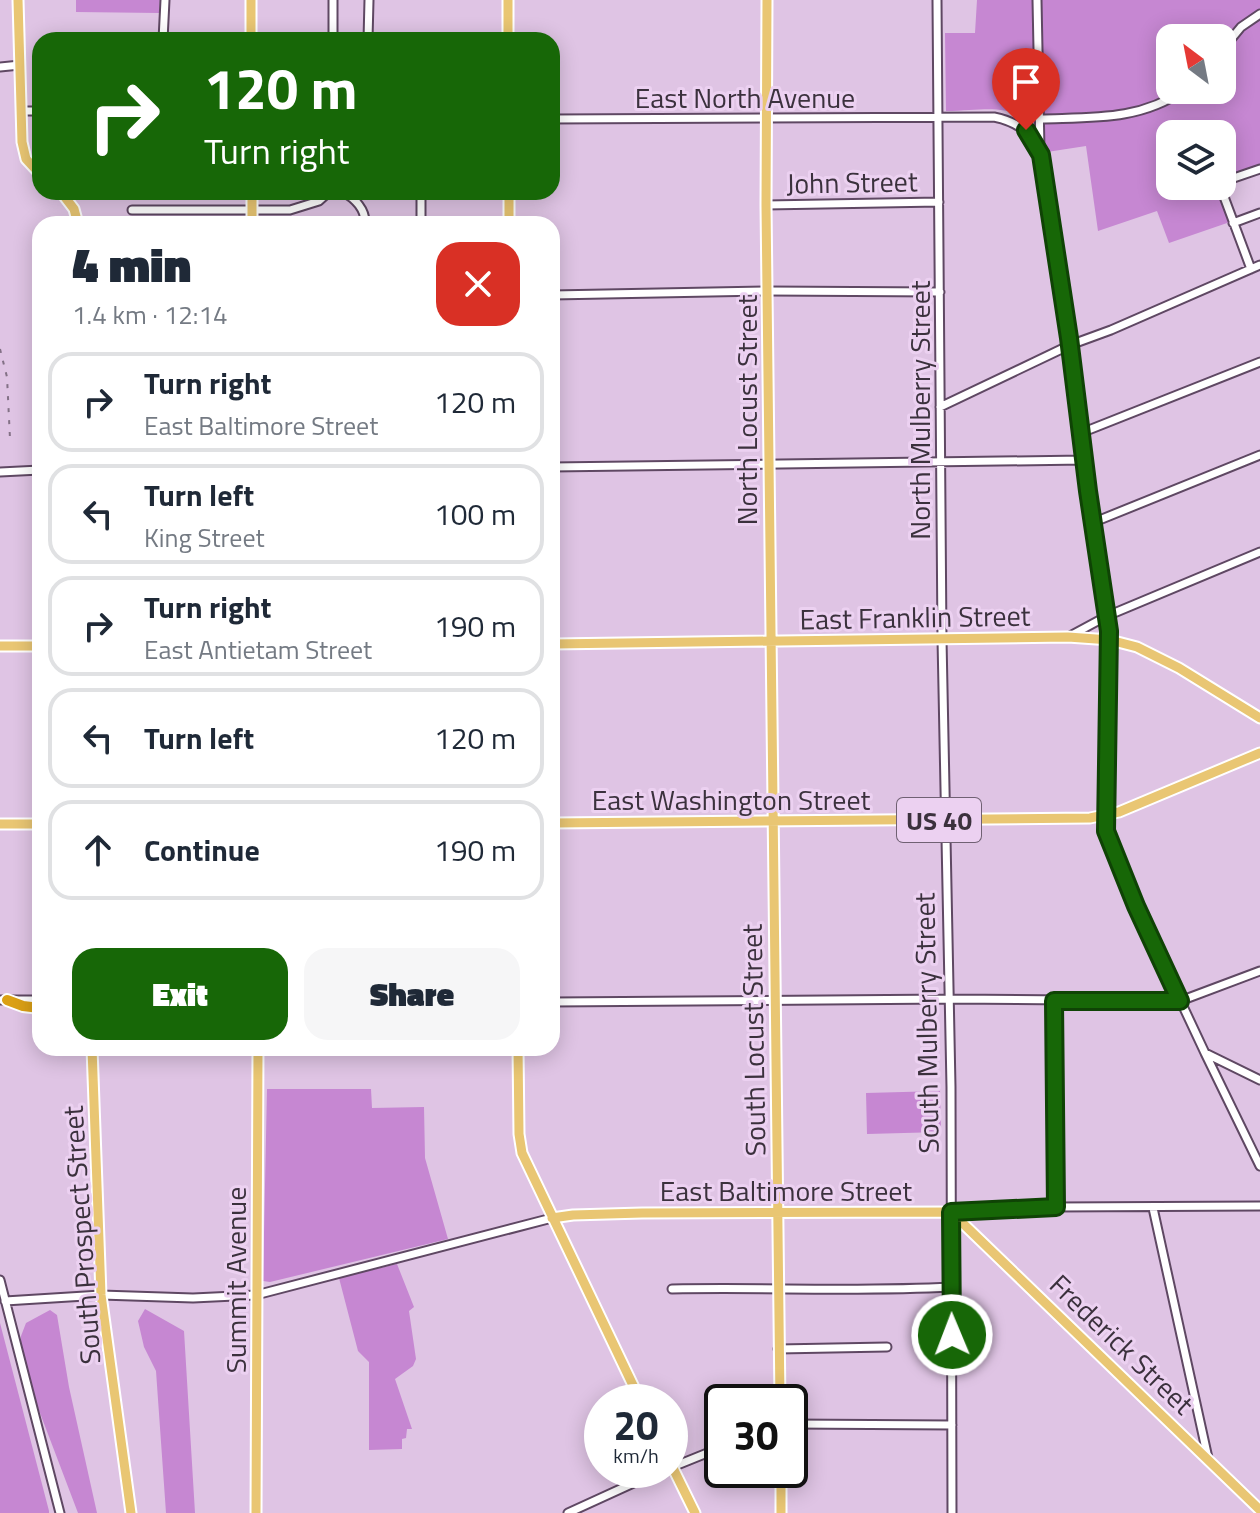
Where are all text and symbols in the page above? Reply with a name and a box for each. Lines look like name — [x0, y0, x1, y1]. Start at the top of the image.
north arrow — [1156, 24, 1236, 104]
map controls — [1156, 24, 1236, 200]
text: 120 m — [204, 46, 357, 131]
pin — [992, 48, 1060, 130]
icon: arrive — [1004, 60, 1048, 104]
icon: right — [72, 64, 176, 168]
street label: East North Avenue — [635, 76, 855, 119]
button: layers — [1156, 120, 1236, 200]
text: Turn right — [204, 123, 349, 178]
street label: John Street — [786, 159, 918, 205]
text: 4 min — [72, 228, 191, 301]
button: close — [436, 242, 520, 326]
street label: North Mulberry Street — [898, 280, 941, 540]
text: 1.4 km · 12:14 — [72, 295, 228, 334]
street label: North Locust Street — [725, 295, 768, 525]
text: Turn right — [144, 360, 272, 406]
text: 120 m — [434, 379, 516, 425]
icon: right — [76, 380, 120, 424]
text: East Baltimore Street — [144, 406, 378, 445]
text: Turn left — [144, 472, 254, 518]
text: 100 m — [434, 491, 516, 537]
icon: left — [76, 492, 120, 536]
text: King Street — [144, 518, 265, 557]
text: Turn right — [144, 584, 272, 630]
street label: East Franklin Street — [799, 593, 1031, 641]
text: 190 m — [434, 603, 516, 649]
icon: right — [76, 604, 120, 648]
text: East Antietam Street — [144, 630, 372, 669]
text: Turn left — [144, 715, 254, 761]
text: 120 m — [434, 715, 516, 761]
icon: left — [76, 716, 120, 760]
street label: East Washington Street — [592, 778, 870, 821]
road number: US 40 — [897, 798, 981, 842]
text: Continue — [144, 827, 260, 873]
text: 190 m — [434, 827, 516, 873]
icon: ahead — [76, 828, 120, 872]
street label: South Mulberry Street — [902, 892, 950, 1154]
street label: South Locust Street — [729, 923, 777, 1156]
button: Exit — [72, 948, 288, 1040]
button: Share — [304, 948, 520, 1040]
street label: South Prospect Street — [51, 1104, 111, 1366]
street label: East Baltimore Street — [660, 1169, 912, 1212]
street label: Summit Avenue — [214, 1187, 257, 1373]
street label: Frederick Street — [1040, 1264, 1204, 1424]
position arrow — [910, 1293, 994, 1377]
speed limit sign: 30 — [704, 1384, 808, 1488]
text: 20 — [614, 1395, 658, 1456]
text: km/h — [613, 1440, 659, 1471]

